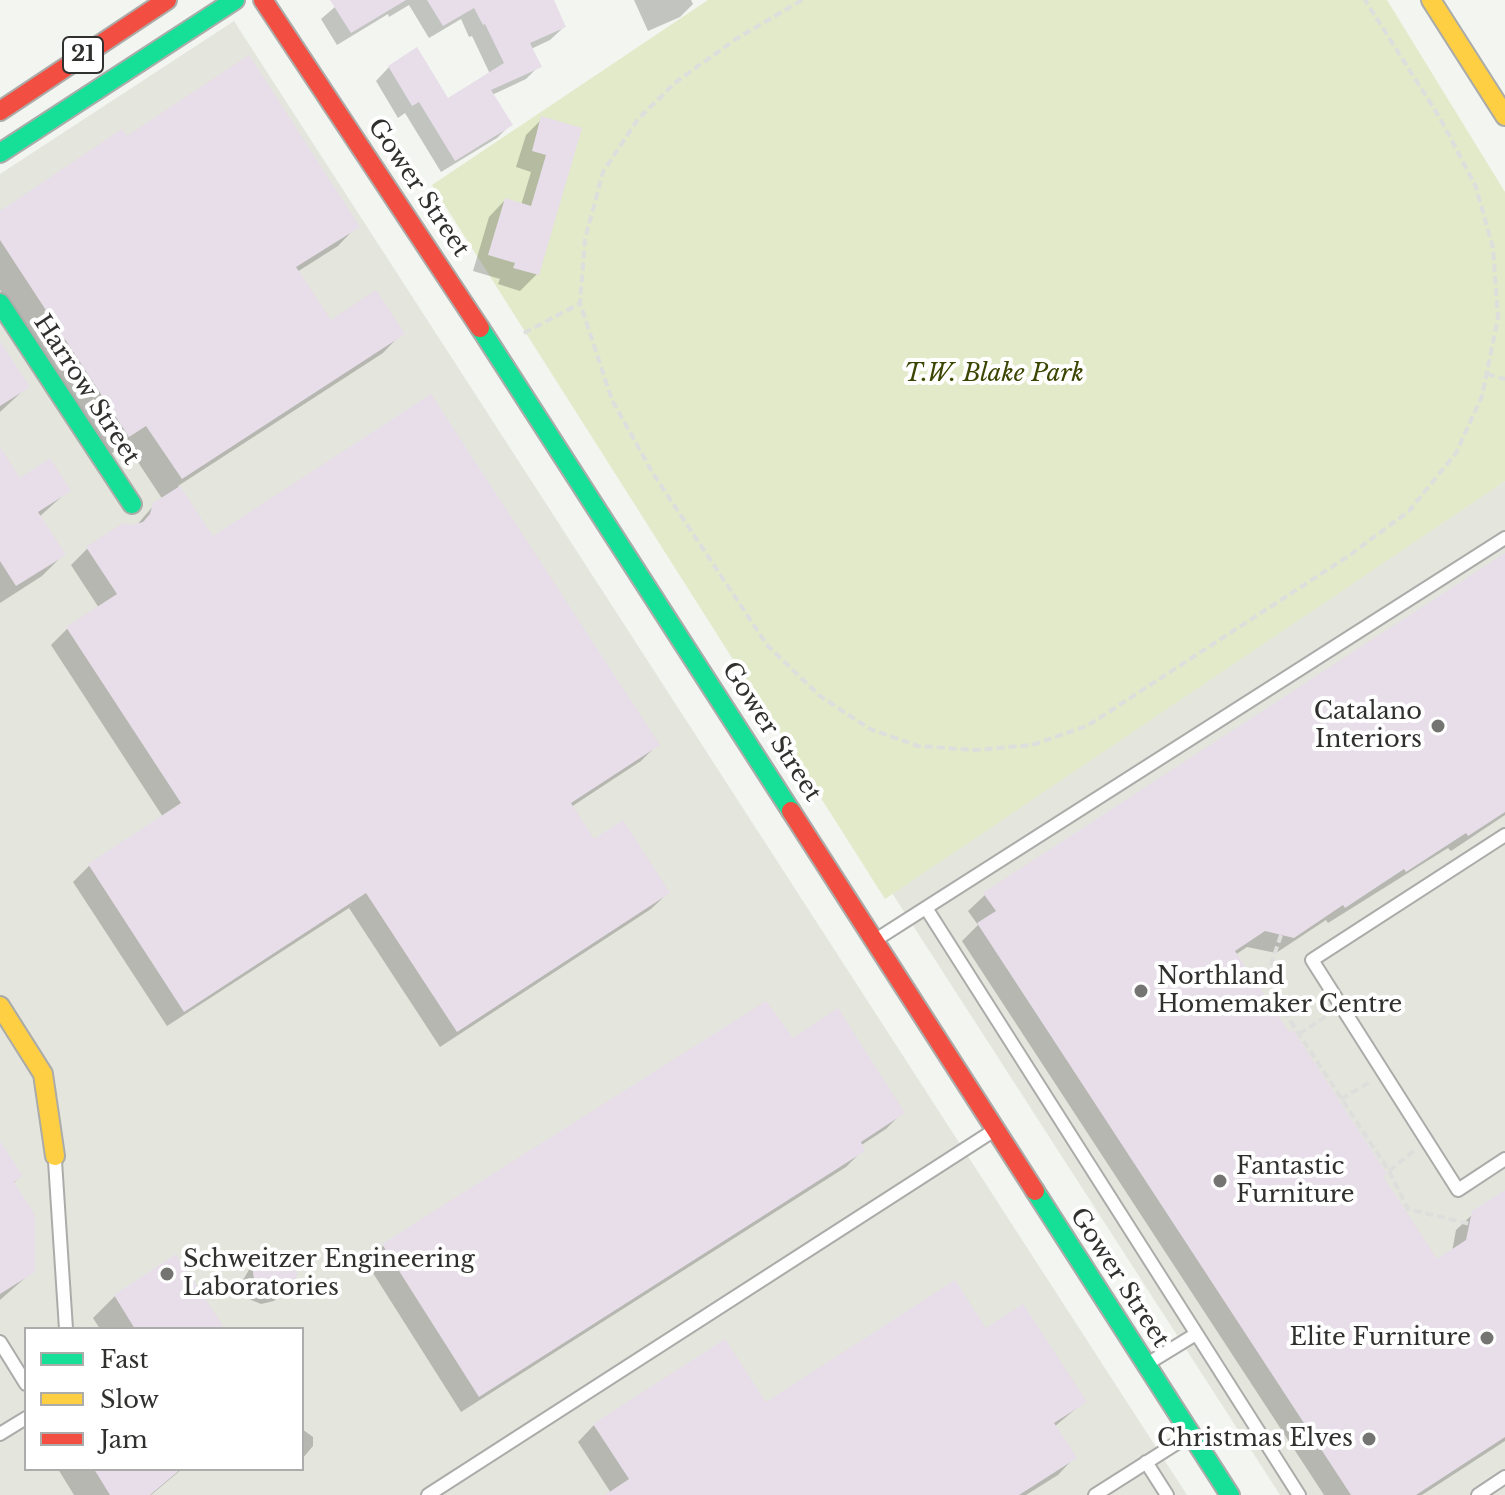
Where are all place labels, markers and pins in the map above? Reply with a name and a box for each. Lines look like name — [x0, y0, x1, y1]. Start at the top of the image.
place label: Catalano Interiors — [1314, 698, 1422, 754]
marker: Catalano Interiors — [1429, 717, 1447, 735]
place label: Northland Homemaker Centre — [1157, 963, 1402, 1019]
marker: Northland Homemaker Centre — [1132, 982, 1150, 1000]
place label: Fantastic Furniture — [1236, 1153, 1354, 1209]
marker: Fantastic Furniture — [1211, 1172, 1229, 1190]
place label: Schweitzer Engineering Laboratories — [183, 1246, 475, 1302]
marker: Schweitzer Engineering Laboratories — [158, 1265, 176, 1283]
place label: Elite Furniture — [1289, 1324, 1471, 1352]
marker: Elite Furniture — [1478, 1329, 1496, 1347]
place label: Christmas Elves — [1157, 1425, 1353, 1453]
marker: Christmas Elves — [1360, 1430, 1378, 1448]

